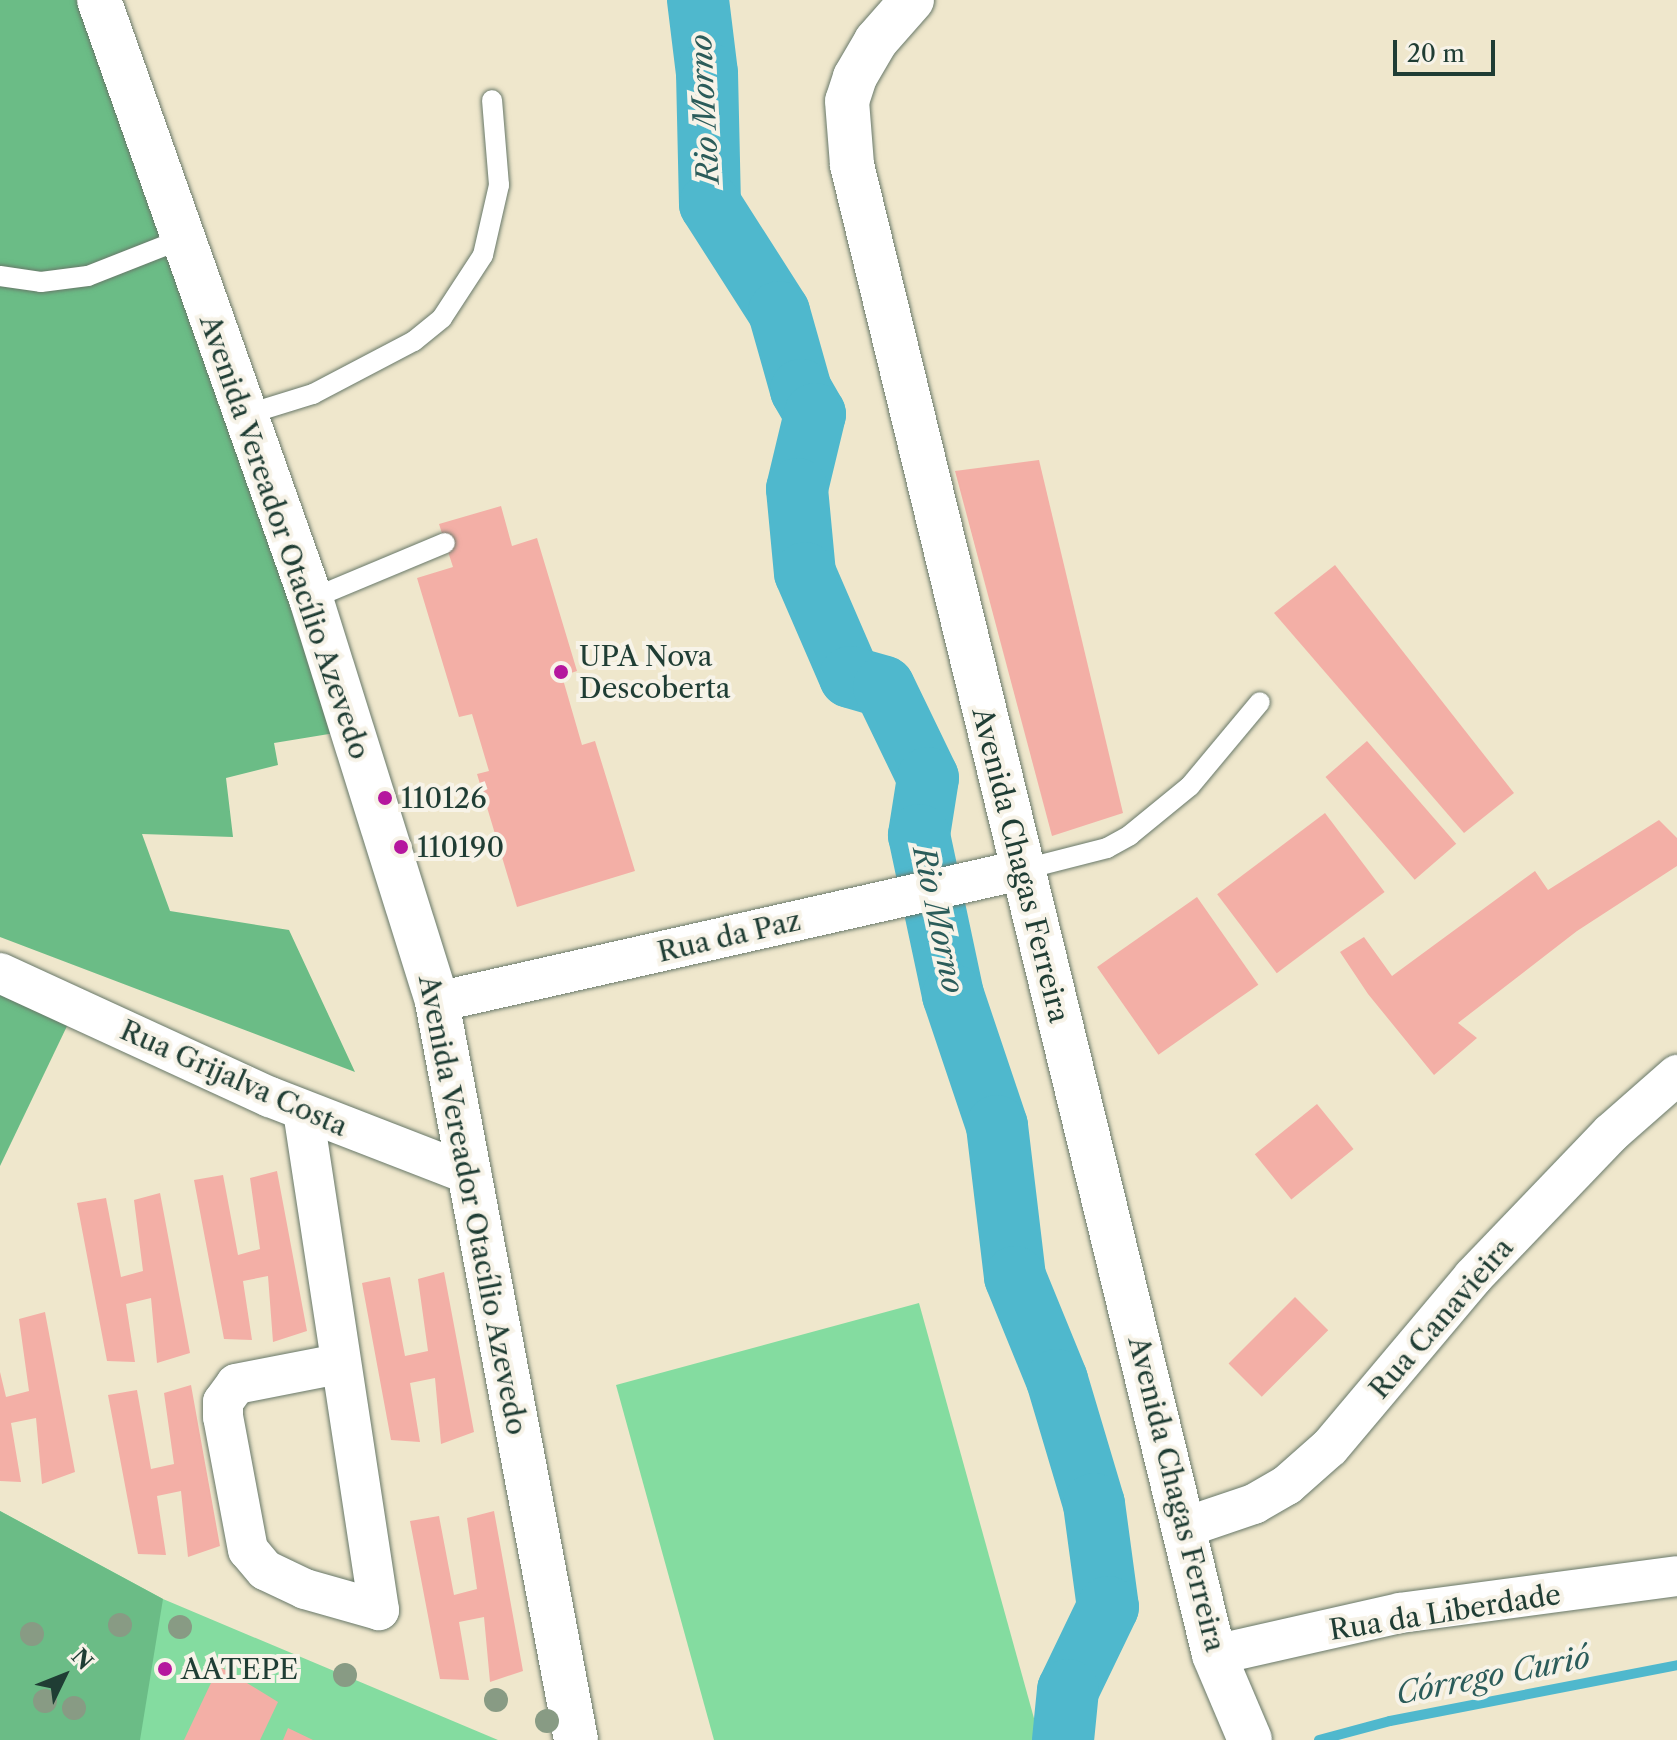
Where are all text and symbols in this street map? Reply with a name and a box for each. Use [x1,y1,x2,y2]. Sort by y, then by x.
scale bar [1397,24,1499,74]
water label: Rio Morno [683,34,727,184]
text: 20 m [1407,39,1465,68]
street label: Avenida Vereador Otacílio Azevedo [193,309,377,765]
place label: UPA Nova Descoberta [579,639,730,705]
marker: UPA Nova Descoberta [550,661,572,683]
street label: Avenida Chagas Ferreira [966,704,1076,1026]
place label: 110126 [401,781,487,815]
marker: 110126 [376,789,394,807]
place label: 110190 [417,830,504,864]
marker: 110190 [392,838,410,856]
water label: Rio Morno [905,843,971,997]
street label: Rua da Paz [654,903,804,969]
street label: Avenida Vereador Otacílio Azevedo [412,971,534,1439]
street label: Rua Grijalva Costa [115,1013,353,1143]
street label: Rua Canavieira [1362,1231,1520,1405]
street label: Avenida Chagas Ferreira [1122,1333,1232,1655]
street label: Rua da Liberdade [1326,1577,1564,1647]
north arrow [24,1636,104,1716]
water label: Córrego Curió [1393,1640,1593,1712]
text: N [66,1643,98,1675]
place label: AATEPE [181,1652,298,1686]
marker: AATEPE [156,1660,174,1678]

